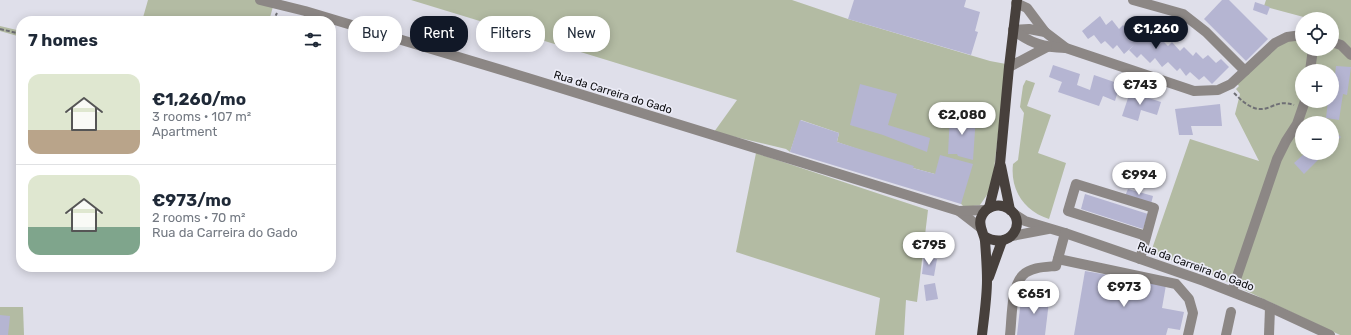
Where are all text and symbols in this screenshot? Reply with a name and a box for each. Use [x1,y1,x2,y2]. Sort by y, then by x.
map controls [1295,12,1339,160]
button: locate [1295,12,1339,56]
chip: Buy [348,16,402,52]
chip: Rent [410,16,468,52]
chip: Filters [476,16,545,52]
chip: New [553,16,610,52]
pin: €1,260 [1123,16,1189,50]
text: €1,260 [1133,21,1179,36]
icon: filters [302,29,324,51]
text: 7 homes [28,30,98,50]
button: + [1295,64,1339,108]
street label: Rua da Carreira do Gado [552,68,674,117]
pin: €743 [1116,72,1164,106]
text: €743 [1123,77,1157,92]
text: €1,260/mo [152,89,246,109]
icon: home [60,90,108,138]
pin: €2,080 [929,102,995,136]
text: €2,080 [938,107,986,122]
text: 3 rooms · 107 m² [152,109,251,124]
button: − [1295,116,1339,160]
text: Apartment [152,124,217,139]
pin: €994 [1115,162,1163,196]
text: €994 [1121,167,1157,182]
text: €973/mo [152,190,231,210]
icon: home [60,191,108,239]
text: 2 rooms · 70 m² [152,210,246,225]
text: Rua da Carreira do Gado [152,225,298,240]
pin: €795 [905,232,953,266]
text: €795 [912,237,946,252]
street label: Rua da Carreira do Gado [1136,239,1256,294]
pin: €973 [1100,274,1148,308]
text: €973 [1107,279,1141,294]
pin: €651 [1010,281,1058,315]
text: €651 [1017,286,1051,301]

